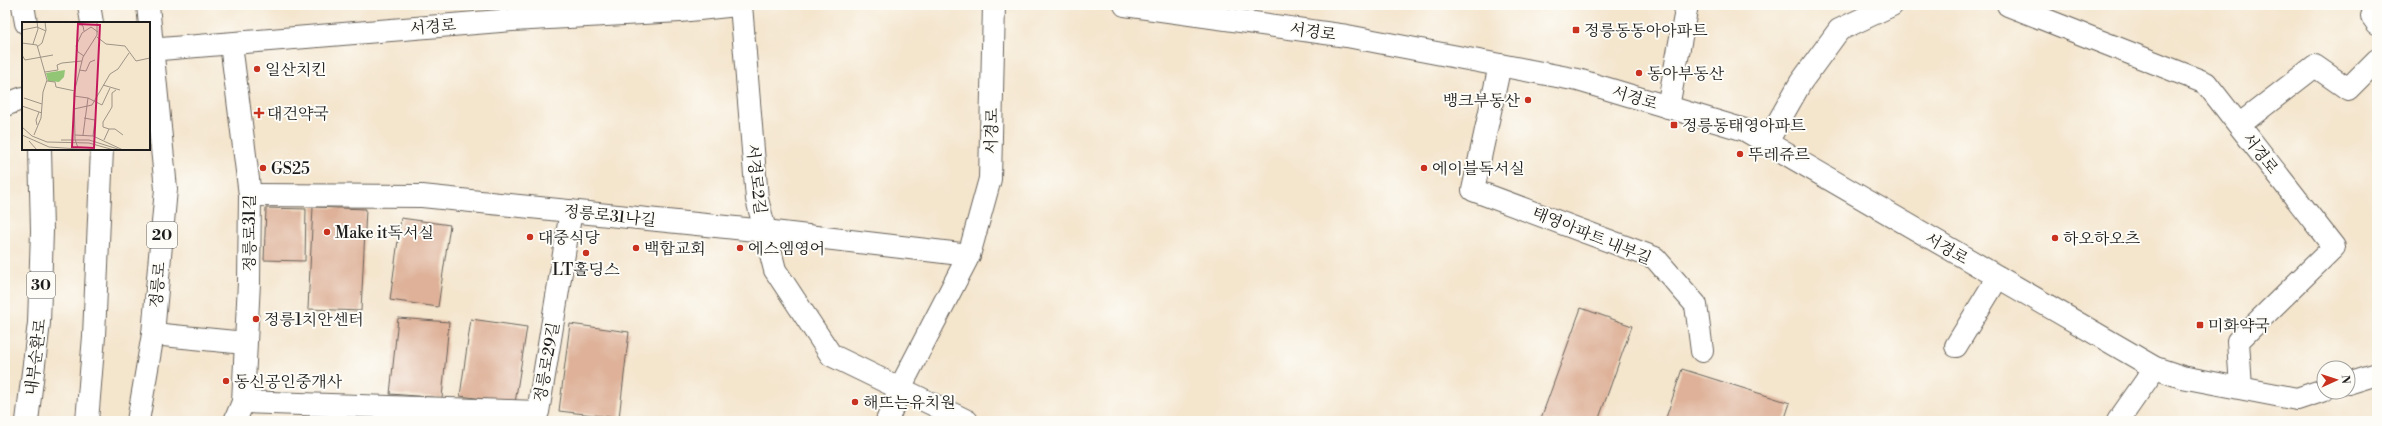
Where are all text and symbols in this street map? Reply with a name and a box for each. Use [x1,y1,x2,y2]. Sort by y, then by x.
street label: 서경로 [409,15,458,39]
street label: 서경로 [1289,19,1338,45]
place label: 정릉동동아아파트 [1584,21,1708,41]
inset map [22,22,150,150]
marker: 정릉동동아아파트 [1571,25,1581,35]
place label: 일산치킨 [265,60,327,80]
marker: 일산치킨 [252,64,262,74]
place label: 동아부동산 [1647,64,1725,84]
marker: 동아부동산 [1634,68,1644,78]
street label: 서경로 [1610,82,1660,114]
place label: 뱅크부동산 [1443,91,1521,111]
marker: 뱅크부동산 [1523,95,1533,105]
place label: 대건약국 [267,104,329,124]
street label: 서경로 [982,107,1002,154]
marker: 대건약국 [254,108,264,118]
place label: 정릉동태영아파트 [1682,116,1806,136]
marker: 정릉동태영아파트 [1669,120,1679,130]
street label: 서경로 [2238,129,2283,178]
street label: 서경로2길 [742,143,770,216]
place label: 뚜레쥬르 [1748,145,1810,165]
marker: 뚜레쥬르 [1735,149,1745,159]
place label: GS25 [271,159,310,179]
place label: 에이블독서실 [1432,159,1525,179]
marker: GS25 [258,163,268,173]
marker: 에이블독서실 [1419,163,1429,173]
street label: 정릉로31길 [240,194,260,272]
street label: 정릉로31나길 [563,201,657,231]
street label: 태영아파트 내부길 [1529,203,1654,269]
road number: 20 [147,222,177,248]
place label: Make it독서실 [335,223,434,243]
marker: Make it독서실 [322,227,332,237]
place label: 대중식당 [538,228,600,248]
street label: 서경로 [1921,229,1972,269]
place label: 하오하오츠 [2063,229,2141,249]
marker: 대중식당 [525,232,535,242]
marker: 하오하오츠 [2050,233,2060,243]
place label: 백합교회 [644,239,706,259]
place label: 에스엠영어 [748,239,825,259]
marker: 백합교회 [631,243,641,253]
marker: 에스엠영어 [735,243,745,253]
marker: LT홀딩스 [581,248,591,258]
place label: LT홀딩스 [552,260,620,280]
street label: 정릉로 [146,261,170,309]
road number: 30 [27,272,55,298]
place label: 정릉1치안센터 [264,310,364,330]
marker: 정릉1치안센터 [251,314,261,324]
place label: 미화약국 [2208,316,2270,336]
street label: 내부순환로 [21,317,51,397]
marker: 미화약국 [2195,320,2205,330]
street label: 정릉로29길 [530,321,564,404]
north arrow [2316,360,2356,400]
place label: 동신공인중개사 [234,372,343,392]
text: N [2338,375,2352,385]
marker: 동신공인중개사 [221,376,231,386]
place label: 해뜨는유치원 [863,393,956,413]
marker: 해뜨는유치원 [850,397,860,407]

